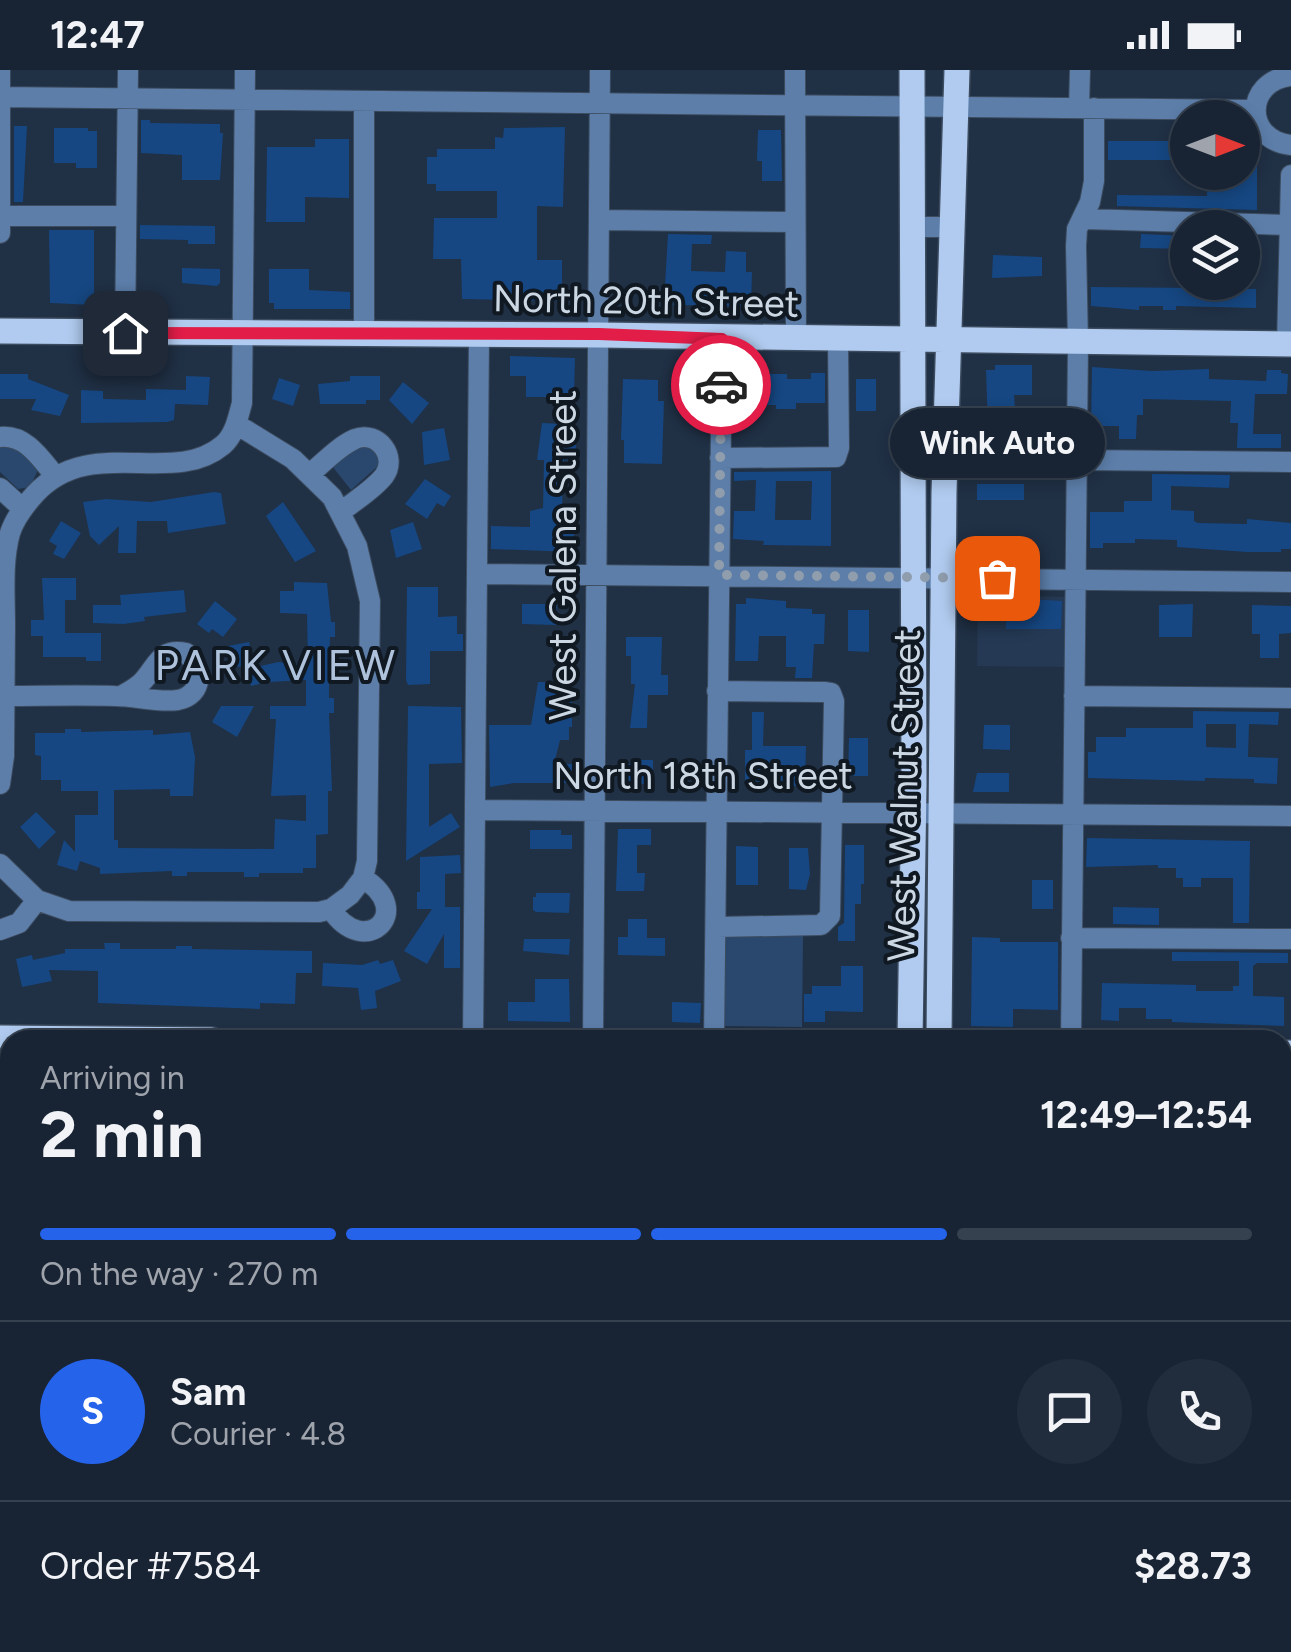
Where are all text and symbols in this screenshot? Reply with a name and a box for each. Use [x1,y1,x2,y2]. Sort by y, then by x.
text: 12:47 [50,12,145,58]
north arrow [1170,100,1260,190]
map controls [1170,100,1260,300]
button: layers [1170,210,1260,300]
street label: North 20th Street [493,275,799,327]
pin [83,291,168,376]
icon: home [98,306,153,361]
courier [671,335,771,435]
icon: car [694,358,749,413]
street label: West Galena Street [540,390,586,720]
callout: Wink Auto [890,408,1104,478]
text: Wink Auto [920,424,1075,462]
pin [955,536,1040,621]
icon: bag [970,551,1025,606]
street label: West Walnut Street [878,628,930,962]
district label: PARK VIEW [154,640,398,691]
street label: North 18th Street [553,753,853,799]
text: Arriving in [40,1059,185,1097]
text: 12:49–12:54 [1040,1092,1252,1138]
text: 2 min [40,1095,204,1173]
text: On the way · 270 m [40,1255,318,1293]
button: chat [1017,1359,1122,1464]
button: phone [1147,1359,1252,1464]
text: Sam [170,1369,246,1415]
text: S [81,1388,104,1434]
text: Courier · 4.8 [170,1415,346,1453]
text: Order #7584 [40,1543,261,1589]
text: $28.73 [1134,1543,1252,1589]

